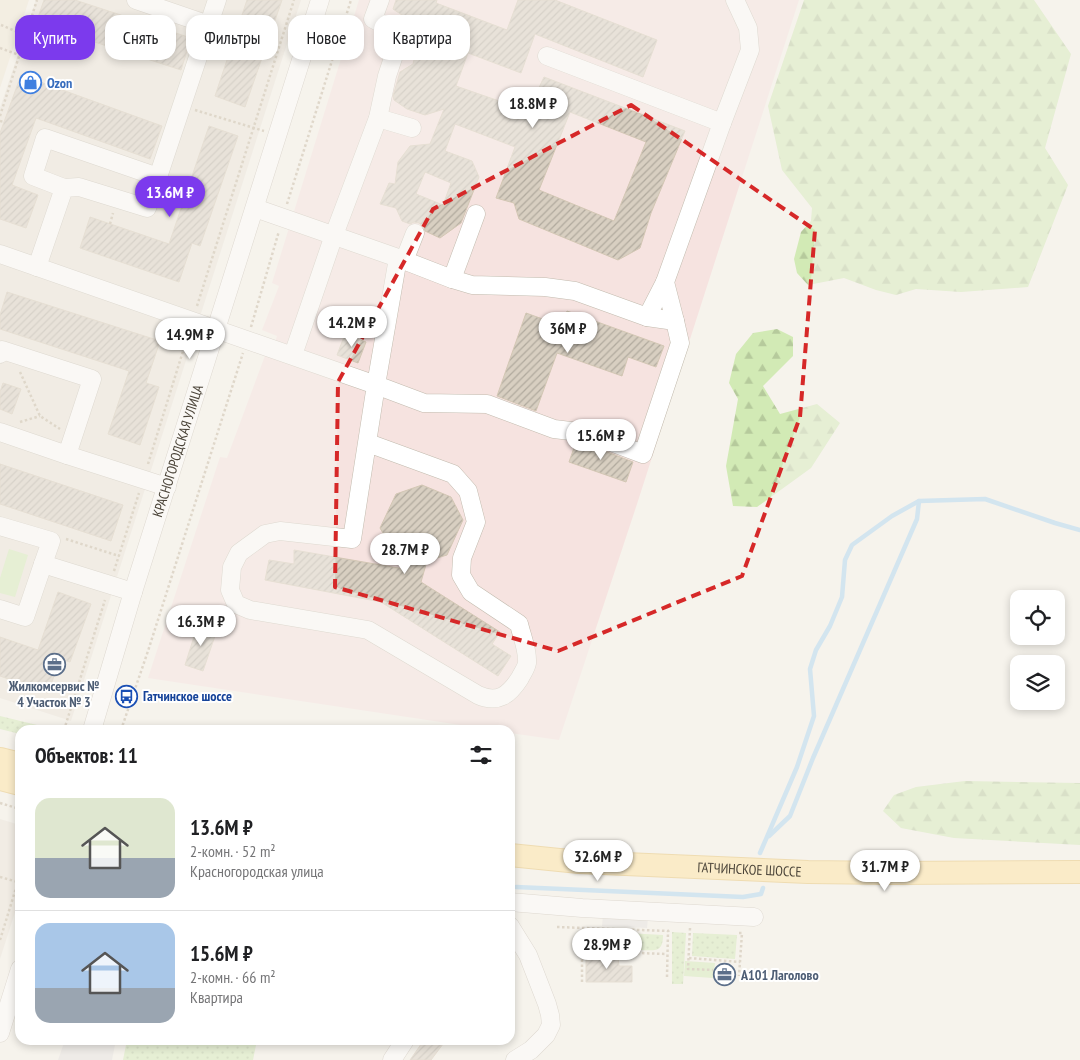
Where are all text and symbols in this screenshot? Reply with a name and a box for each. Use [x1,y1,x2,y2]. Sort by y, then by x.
chip: Купить [15,15,95,60]
chip: Снять [105,15,176,60]
chip: Фильтры [186,15,278,60]
chip: Новое [288,15,364,60]
chip: Квартира [374,15,470,60]
shop icon: Ozon [19,71,43,95]
place label: Ozon [47,74,72,92]
pin: 18.8M ₽ [487,86,579,129]
text: 18.8M ₽ [509,93,557,113]
pin: 13.6M ₽ [124,176,216,218]
text: 13.6M ₽ [146,182,194,202]
pin: 14.2M ₽ [306,306,398,348]
text: 14.2M ₽ [328,312,376,332]
pin: 36M ₽ [533,312,603,354]
pin: 14.9M ₽ [144,318,236,360]
text: 36M ₽ [550,318,586,338]
text: 14.9M ₽ [166,324,214,344]
street label: КРАСНОГОРОДСКАЯ УЛИЦА [148,382,207,519]
pin: 15.6M ₽ [555,418,647,461]
text: 15.6M ₽ [577,425,625,445]
pin: 28.7M ₽ [359,532,451,575]
text: 28.7M ₽ [381,539,429,559]
map controls [1010,590,1065,710]
button: locate [1010,590,1065,645]
pin: 16.3M ₽ [155,604,247,647]
text: 16.3M ₽ [177,611,225,631]
office icon: Жилкомсервис № 4 Участок № 3 [42,652,66,676]
button: layers [1010,655,1065,710]
place label: Жилкомсервис № 4 Участок № 3 [8,677,99,711]
bus stop icon: Гатчинское шоссе [115,684,139,708]
place label: Гатчинское шоссе [143,687,232,705]
icon: filters [467,741,495,769]
text: Объектов: 11 [35,742,138,769]
text: 13.6M ₽ [190,814,253,841]
icon: home [75,818,135,878]
pin: 32.6M ₽ [552,840,644,882]
text: 2-комн. · 52 m² [190,841,276,861]
text: 32.6M ₽ [574,846,622,866]
pin: 31.7M ₽ [839,850,931,892]
text: 31.7M ₽ [861,856,909,876]
street label: ГАТЧИНСКОЕ ШОССЕ [697,858,802,881]
text: Красногородская улица [190,861,324,881]
pin: 28.9M ₽ [561,928,653,970]
text: 28.9M ₽ [583,934,631,954]
text: 15.6M ₽ [190,940,253,967]
icon: home [75,943,135,1003]
office icon: А101 Лаголово [713,963,737,987]
place label: А101 Лаголово [740,966,819,984]
text: 2-комн. · 66 m² [190,967,276,987]
text: Квартира [190,987,243,1007]

